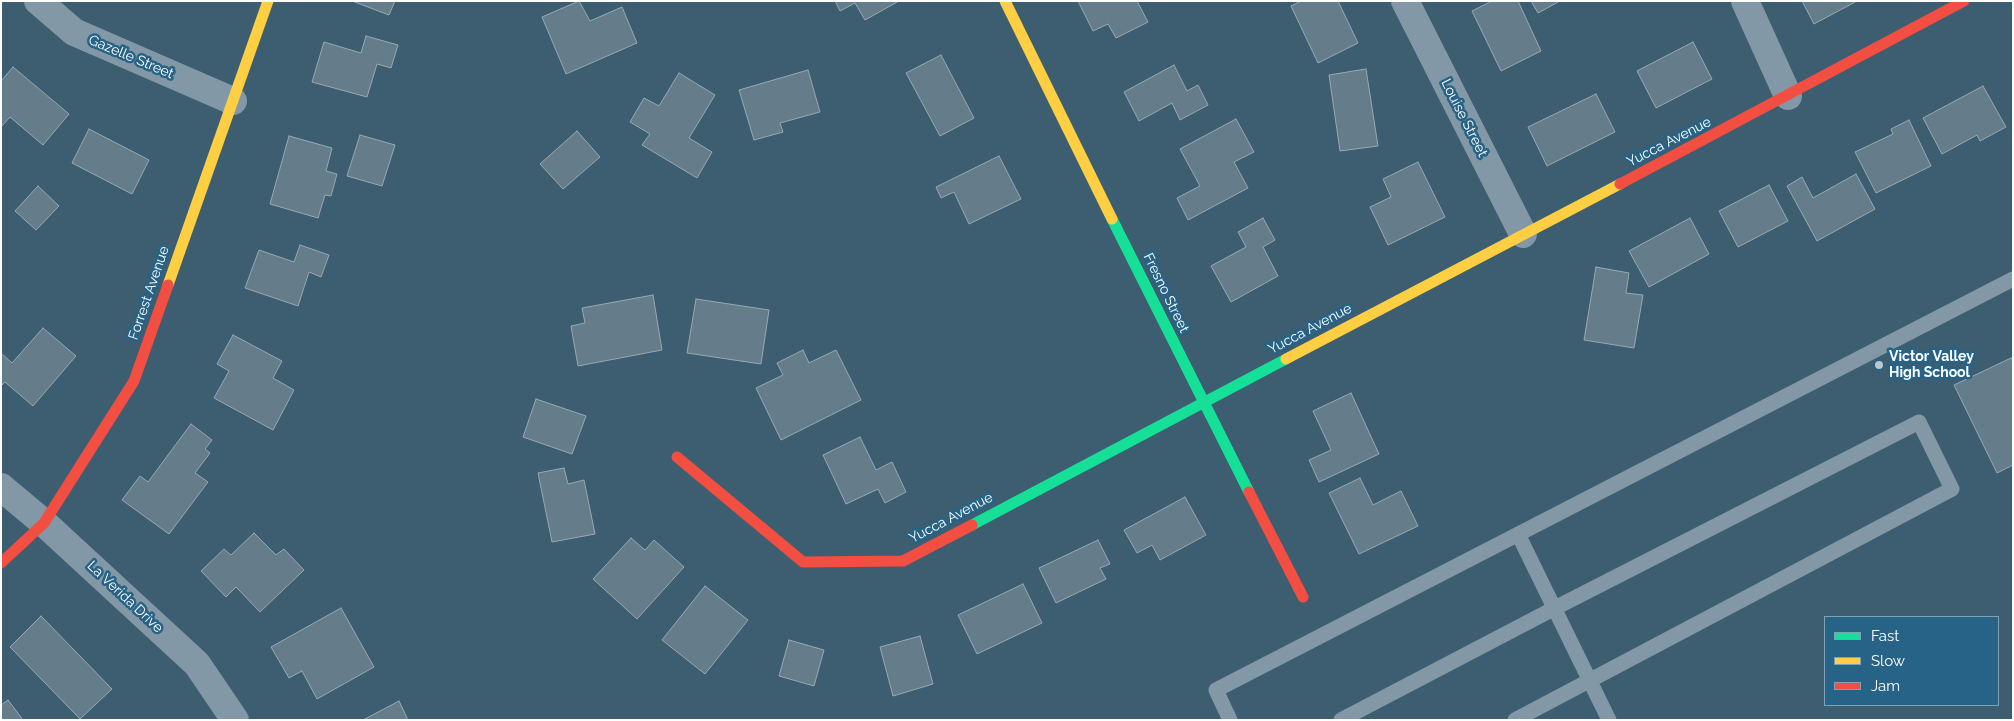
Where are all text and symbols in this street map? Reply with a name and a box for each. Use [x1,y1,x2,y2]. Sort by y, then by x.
street label: Gazelle Street [86,32,176,82]
street label: Louise Street [1437,76,1491,160]
street label: Yucca Avenue [1624,114,1714,170]
street label: Forrest Avenue [125,244,173,342]
street label: Fresno Street [1140,251,1192,335]
street label: Yucca Avenue [1265,300,1355,358]
place label: Victor Valley High School [1889,349,1974,382]
marker: Victor Valley High School [1873,359,1885,371]
street label: Yucca Avenue [906,489,996,547]
street label: La Verida Drive [84,558,166,636]
legend [1824,616,1999,706]
text: Fast [1871,627,1899,645]
text: Slow [1871,652,1905,670]
text: Jam [1871,677,1900,695]

